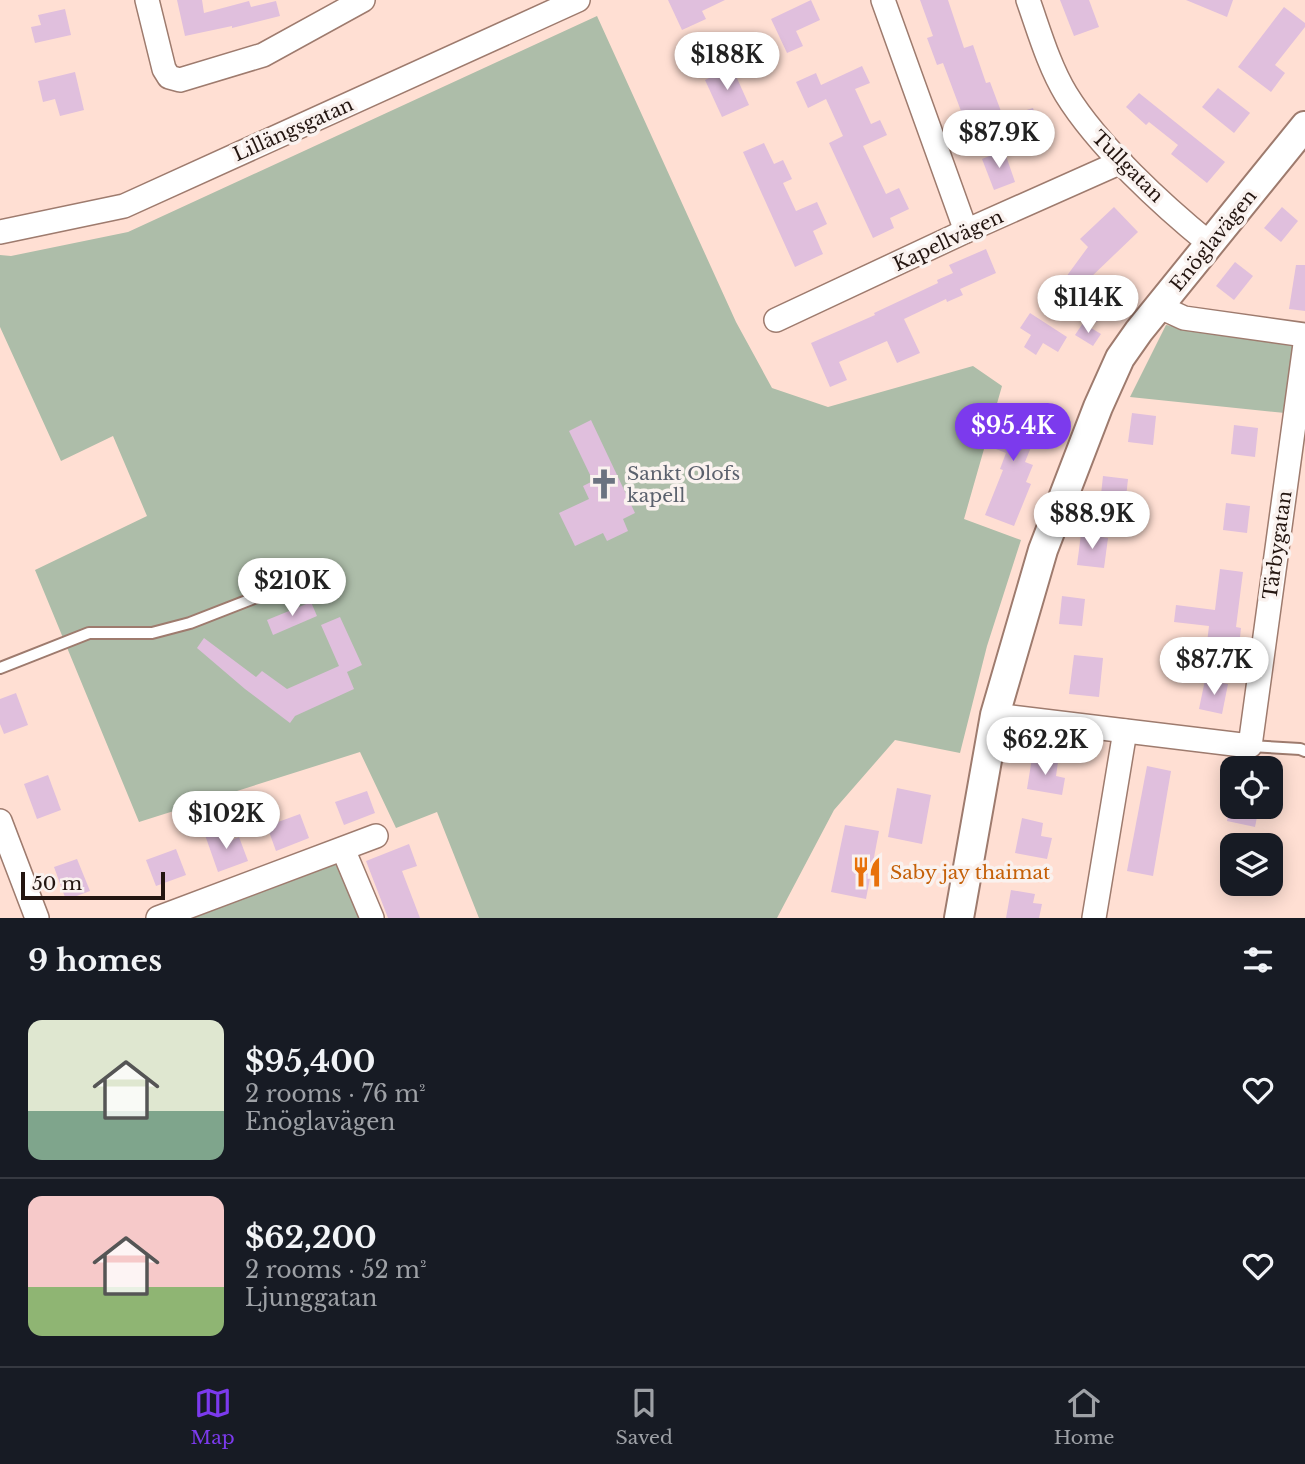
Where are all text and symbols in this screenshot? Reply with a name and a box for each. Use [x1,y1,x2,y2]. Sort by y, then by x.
pin: $188K [678,32,776,92]
text: $188K [691,41,763,69]
street label: Lillängsgatan [230,93,357,166]
pin: $87.9K [942,110,1056,170]
text: $87.9K [959,119,1039,147]
street label: Tullgatan [1087,126,1168,207]
street label: Enöglavägen [1165,185,1261,296]
street label: Kapellvägen [890,205,1007,276]
pin: $114K [1039,276,1137,335]
text: $114K [1053,284,1123,312]
pin: $95.4K [956,404,1070,463]
text: $95.4K [971,412,1055,440]
place label: Sankt Olofs kapell [627,462,740,507]
church icon: Sankt Olofs kapell [587,467,621,501]
street label: Tärbygatan [1258,489,1297,601]
pin: $88.9K [1035,491,1149,551]
text: $88.9K [1050,500,1134,528]
pin: $210K [243,558,341,618]
text: $210K [254,567,330,595]
pin: $87.7K [1157,638,1271,697]
text: $87.7K [1176,646,1252,674]
pin: $62.2K [988,718,1102,777]
text: $62.2K [1002,726,1088,754]
map controls [1220,756,1283,896]
button: locate [1220,756,1283,819]
pin: $102K [177,792,275,851]
text: $102K [188,800,264,828]
button: layers [1220,833,1283,896]
restaurant icon: Saby jay thaimat [850,855,884,889]
place label: Saby jay thaimat [890,861,1051,884]
scale bar [21,869,164,901]
text: 50 m [32,872,82,895]
icon: filters [1239,941,1277,979]
text: 9 homes [28,942,162,979]
text: $95,400 [245,1043,375,1080]
icon: home [84,1048,168,1132]
icon: heart [1239,1071,1277,1109]
text: 2 rooms · 76 m² [245,1080,426,1108]
text: Enöglavägen [245,1108,395,1136]
text: $62,200 [245,1219,377,1256]
icon: home [84,1224,168,1308]
icon: heart [1239,1247,1277,1285]
text: 2 rooms · 52 m² [245,1256,427,1284]
text: Ljunggatan [245,1284,377,1312]
tab: Map [190,1384,235,1449]
tab: Saved [616,1384,673,1449]
tab: Home [1054,1384,1115,1449]

